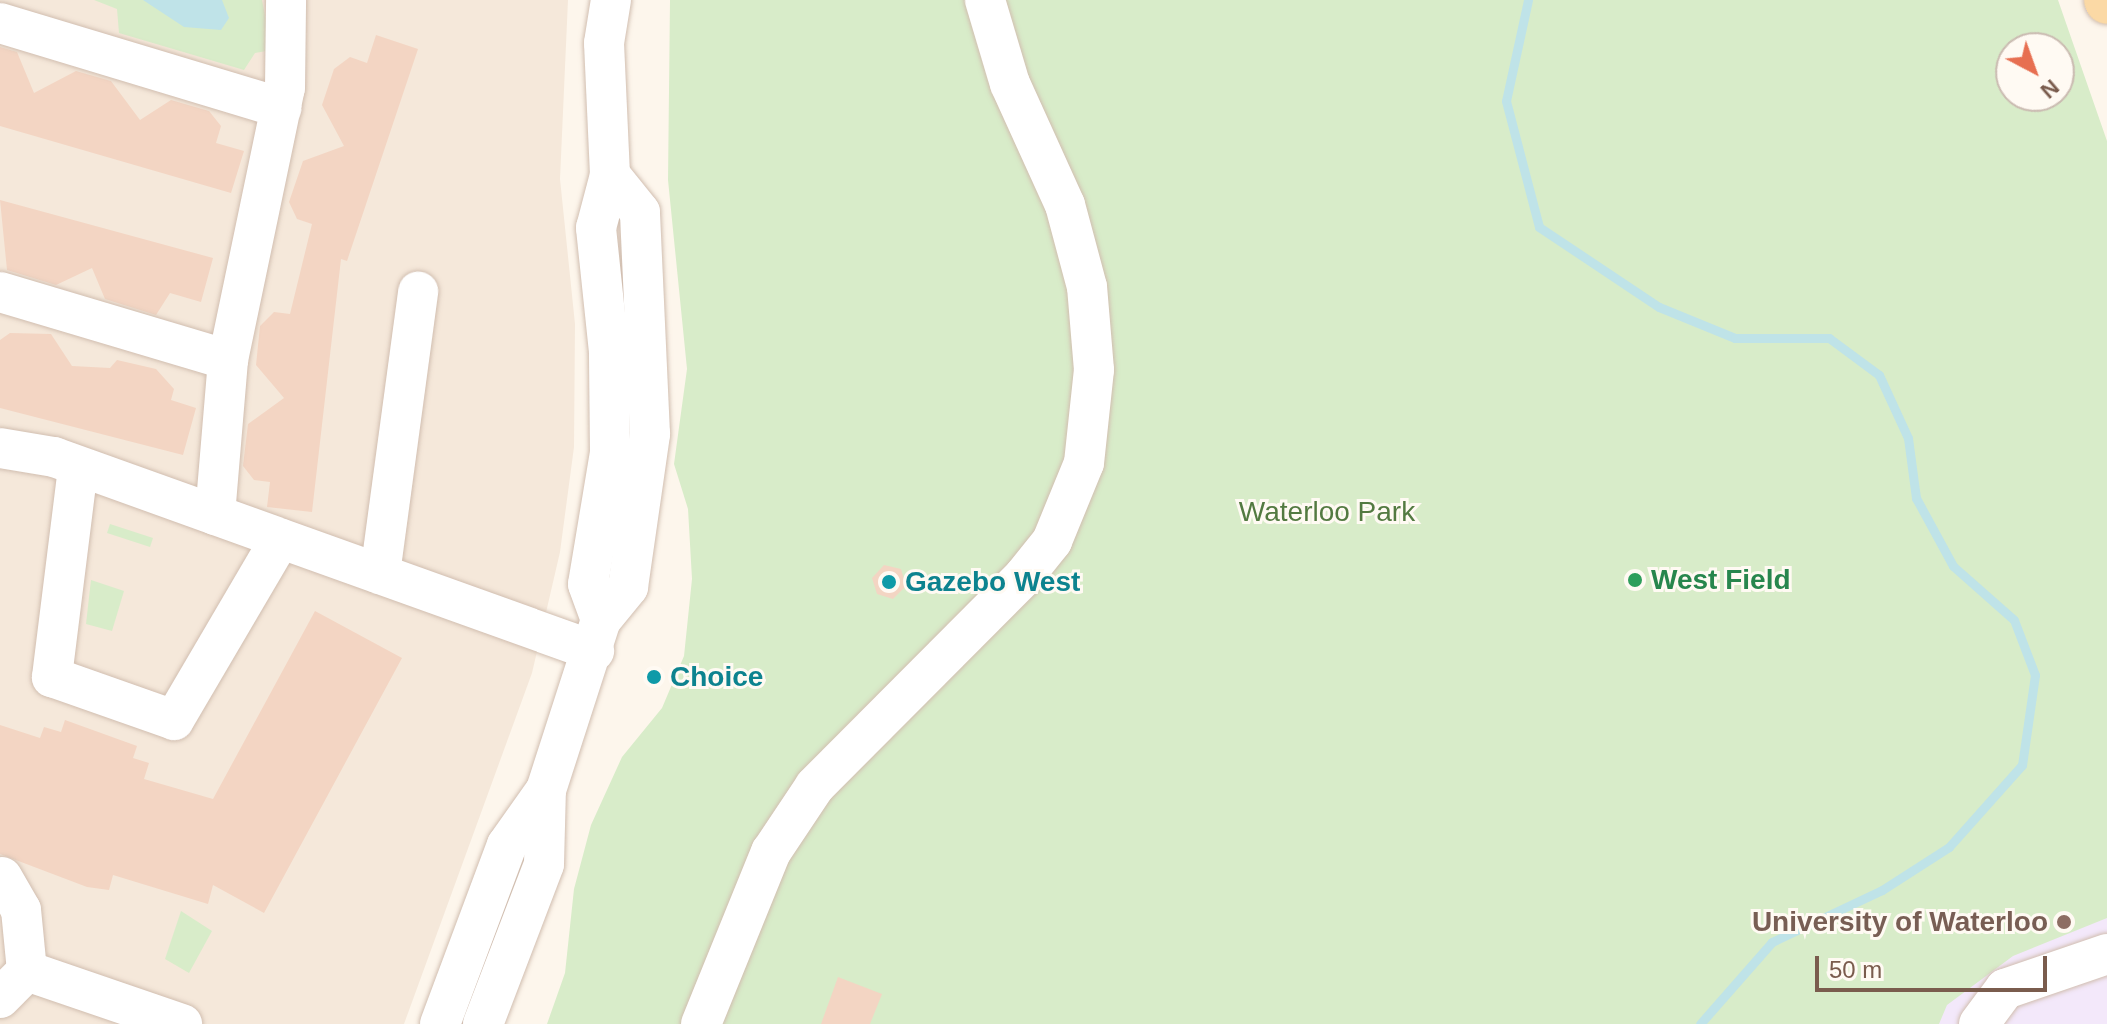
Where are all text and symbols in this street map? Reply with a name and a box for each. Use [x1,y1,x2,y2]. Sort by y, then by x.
north arrow [1995,32,2075,112]
text: N [2036,74,2064,104]
park label: Waterloo Park [1239,495,1415,529]
place label: West Field [1651,563,1791,597]
place label: Gazebo West [905,565,1080,599]
marker: West Field [1626,571,1644,589]
marker: Gazebo West [880,573,898,591]
place label: Choice [670,660,763,694]
marker: Choice [645,668,663,686]
place label: University of Waterloo [1752,905,2048,939]
marker: University of Waterloo [2055,913,2073,931]
scale bar [1819,940,2051,990]
text: 50 m [1829,956,1882,983]

